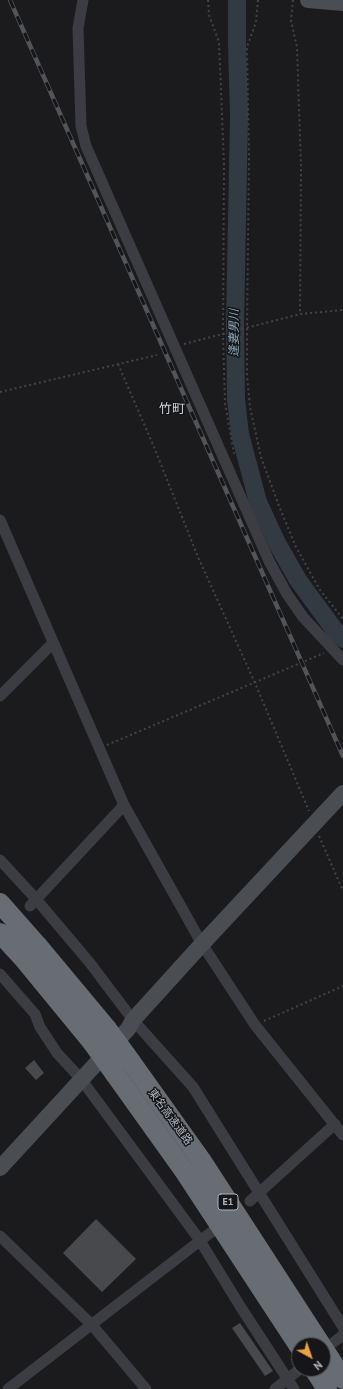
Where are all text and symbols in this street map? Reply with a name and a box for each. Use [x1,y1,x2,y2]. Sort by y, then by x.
water label: 逢妻男川 [228,309,242,357]
district label: 竹町 [159,401,185,417]
street label: 東名高速道路 [145,1086,195,1148]
road number: E1 [218,1194,238,1210]
north arrow [291,1337,331,1377]
text: N [311,1358,325,1373]

